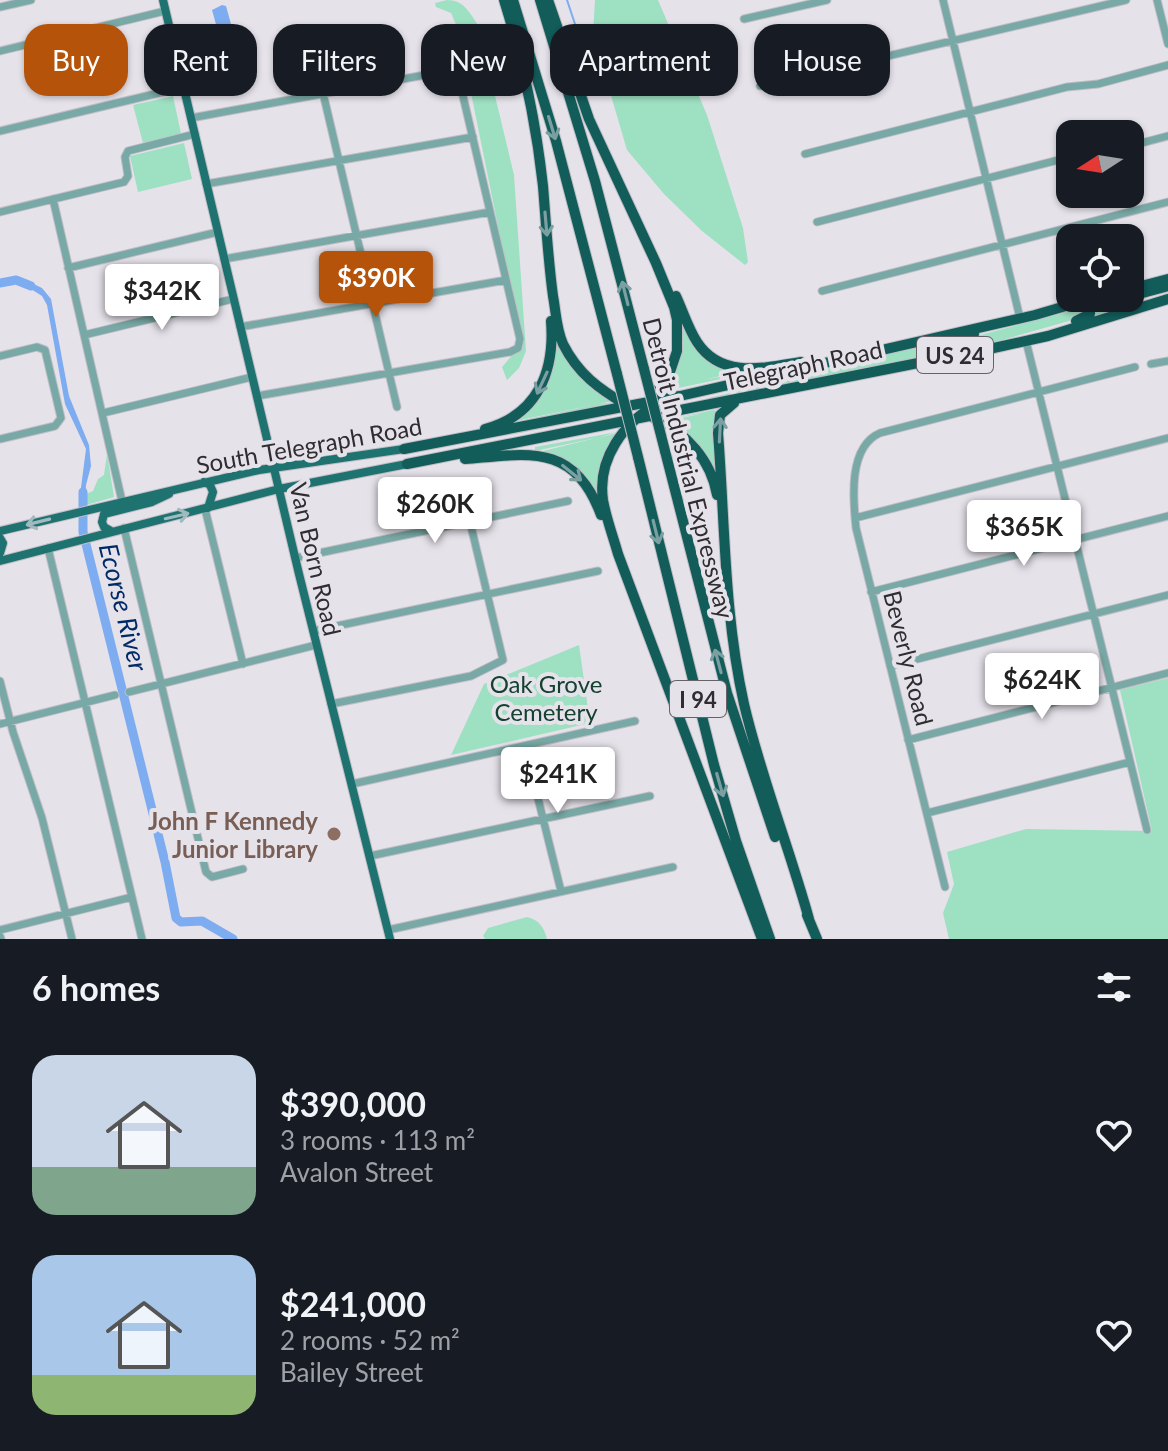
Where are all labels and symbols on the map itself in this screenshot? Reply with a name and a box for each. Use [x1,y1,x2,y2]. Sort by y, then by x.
one-way arrow [546,115,560,140]
north arrow [1056,120,1144,208]
one-way arrow [539,210,554,237]
pin: $390K [320,251,432,319]
pin: $342K [106,264,218,332]
one-way arrow [616,281,631,307]
street label: Detroit Industrial Expressway [638,314,741,622]
street label: Telegraph Road [721,334,885,396]
road number: US 24 [917,337,993,373]
one-way arrow [534,371,549,395]
street label: South Telegraph Road [194,411,424,479]
one-way arrow [712,417,727,444]
one-way arrow [561,464,582,481]
pin: $260K [379,477,491,545]
street label: Van Born Road [284,480,348,638]
pin: $365K [968,500,1080,568]
one-way arrow [164,508,189,523]
one-way arrow [26,515,51,530]
one-way arrow [650,519,665,545]
water label: Ecorse River [93,540,156,675]
street label: Beverly Road [878,588,940,728]
one-way arrow [709,649,724,675]
pin: $624K [986,653,1098,721]
park label: Oak Grove Cemetery [490,669,602,726]
road number: I 94 [670,681,726,717]
pin: $241K [502,747,614,815]
one-way arrow [713,771,728,797]
place label: John F Kennedy Junior Library [148,806,318,863]
marker: John F Kennedy Junior Library [325,825,343,843]

